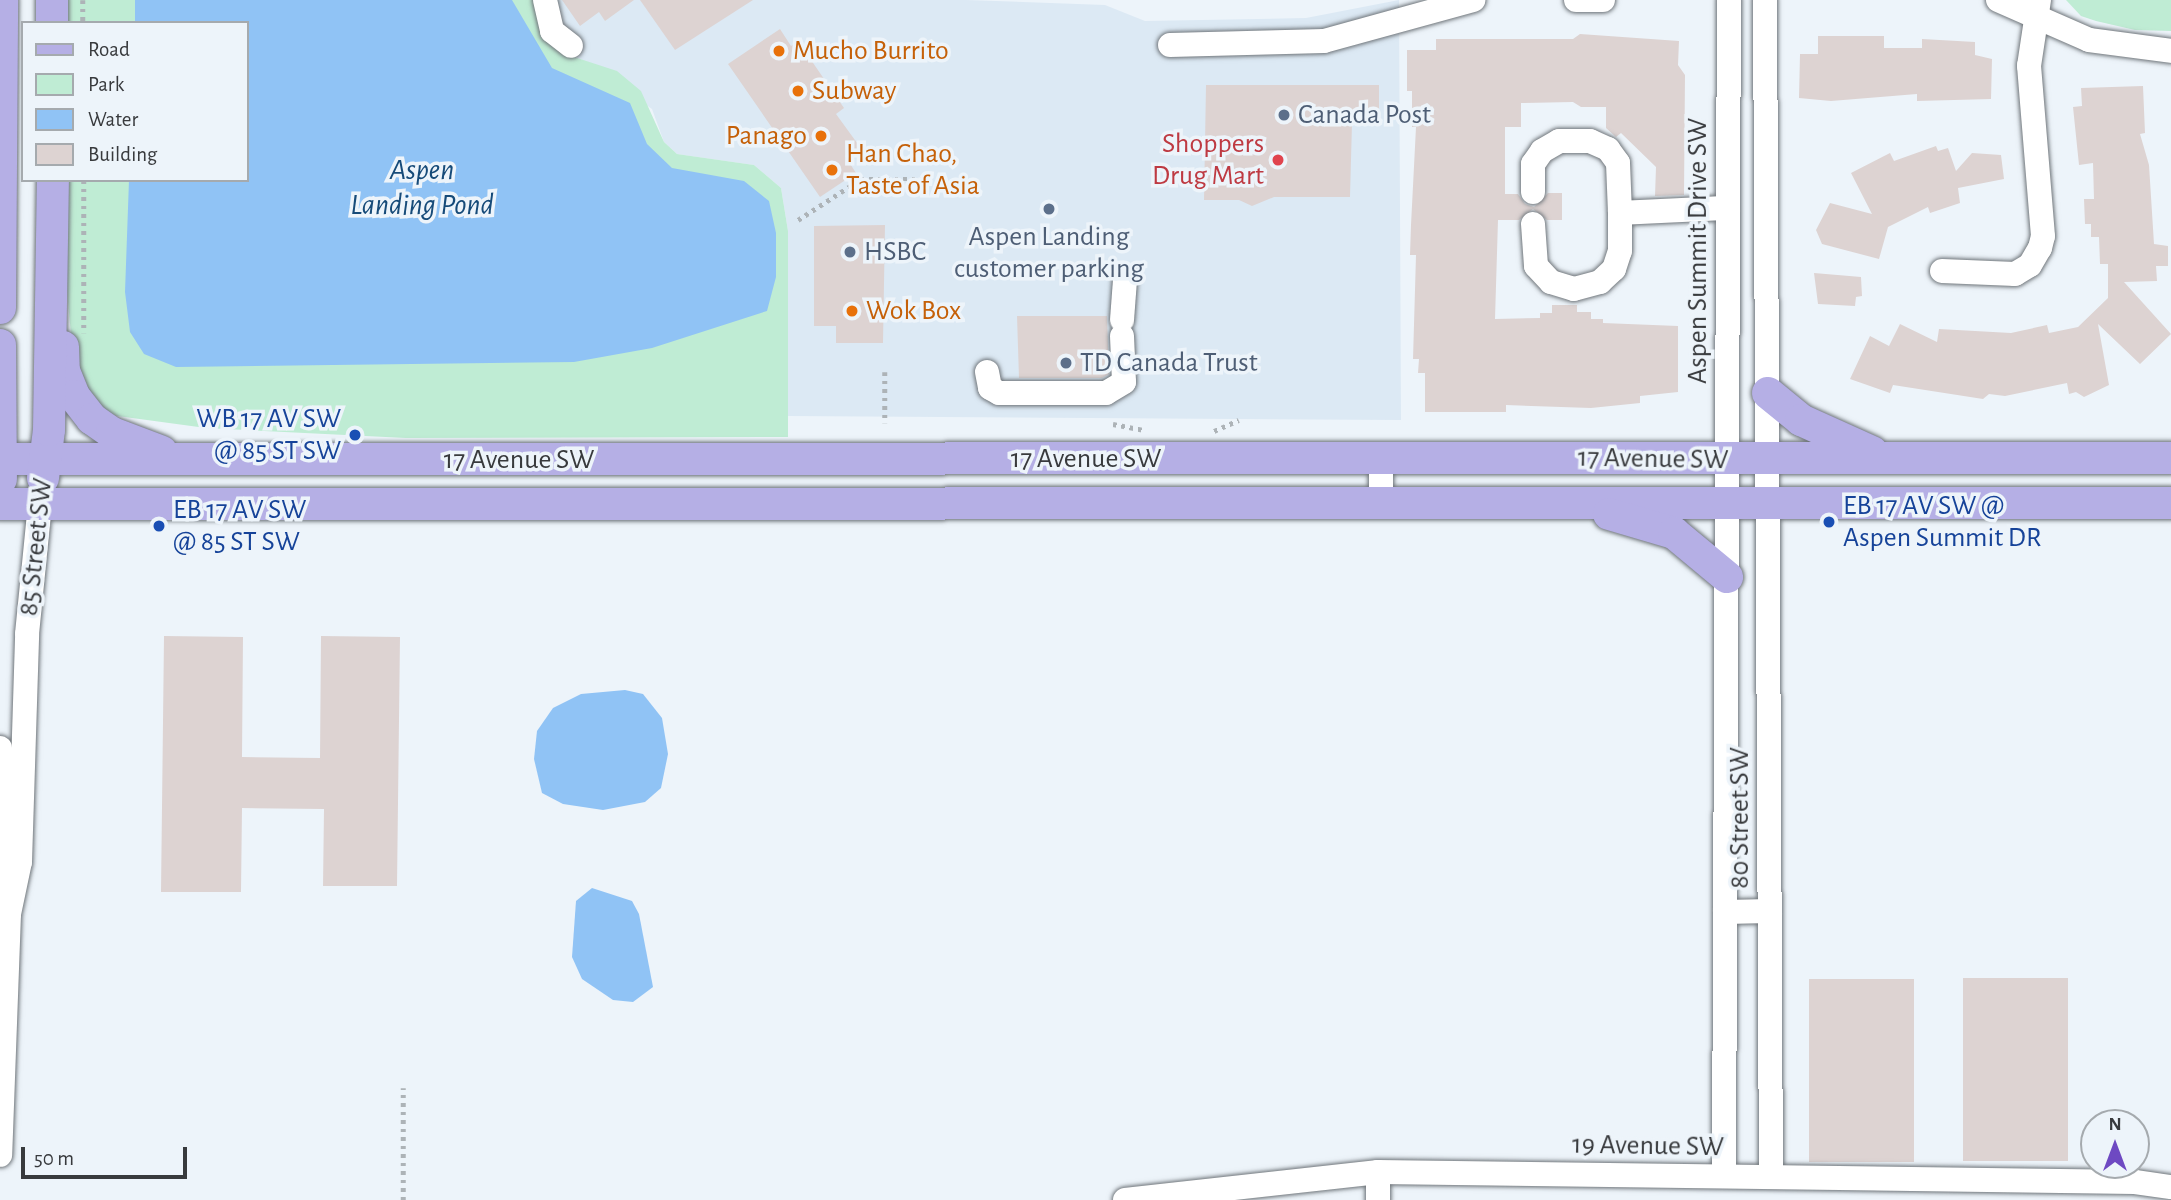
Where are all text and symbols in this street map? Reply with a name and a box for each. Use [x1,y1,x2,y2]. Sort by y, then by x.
legend [21,21,248,182]
place label: Mucho Burrito [793,34,949,68]
text: Road [88,39,130,60]
marker: Mucho Burrito [771,43,787,59]
text: Park [88,74,124,95]
place label: Subway [812,74,896,108]
marker: Subway [790,83,806,99]
place label: Canada Post [1298,98,1431,132]
marker: Canada Post [1276,107,1292,123]
text: Water [88,109,138,130]
street label: Aspen Summit Drive SW [1681,118,1715,384]
place label: Panago [726,119,807,153]
place label: Shoppers Drug Mart [1152,127,1264,193]
marker: Panago [813,128,829,144]
place label: Han Chao, Taste of Asia [846,137,980,203]
text: Building [88,144,157,165]
water label: Aspen Landing Pond [350,152,494,222]
marker: Shoppers Drug Mart [1270,152,1286,168]
marker: Han Chao, Taste of Asia [824,162,840,178]
marker: Aspen Landing customer parking [1041,201,1057,217]
place label: Aspen Landing customer parking [954,220,1144,286]
place label: HSBC [864,235,926,269]
marker: HSBC [842,244,858,260]
place label: Wok Box [866,294,961,328]
marker: Wok Box [844,303,860,319]
place label: TD Canada Trust [1080,346,1258,380]
marker: TD Canada Trust [1058,355,1074,371]
place label: WB 17 AV SW @ 85 ST SW [196,402,341,468]
marker: WB 17 AV SW @ 85 ST SW [347,427,363,443]
street label: 17 Avenue SW [1578,441,1728,477]
street label: 17 Avenue SW [1011,442,1161,476]
street label: 17 Avenue SW [444,443,594,477]
street label: 85 Street SW [12,476,60,618]
place label: EB 17 AV SW @ Aspen Summit DR [1843,489,2041,555]
place label: EB 17 AV SW @ 85 ST SW [173,493,306,559]
marker: EB 17 AV SW @ Aspen Summit DR [1821,514,1837,530]
marker: EB 17 AV SW @ 85 ST SW [151,518,167,534]
street label: 80 Street SW [1723,747,1757,889]
north arrow [2080,1109,2150,1179]
text: N [2108,1115,2122,1134]
street label: 19 Avenue SW [1572,1128,1724,1164]
scale bar [24,1134,191,1178]
text: 50 m [34,1148,74,1169]

